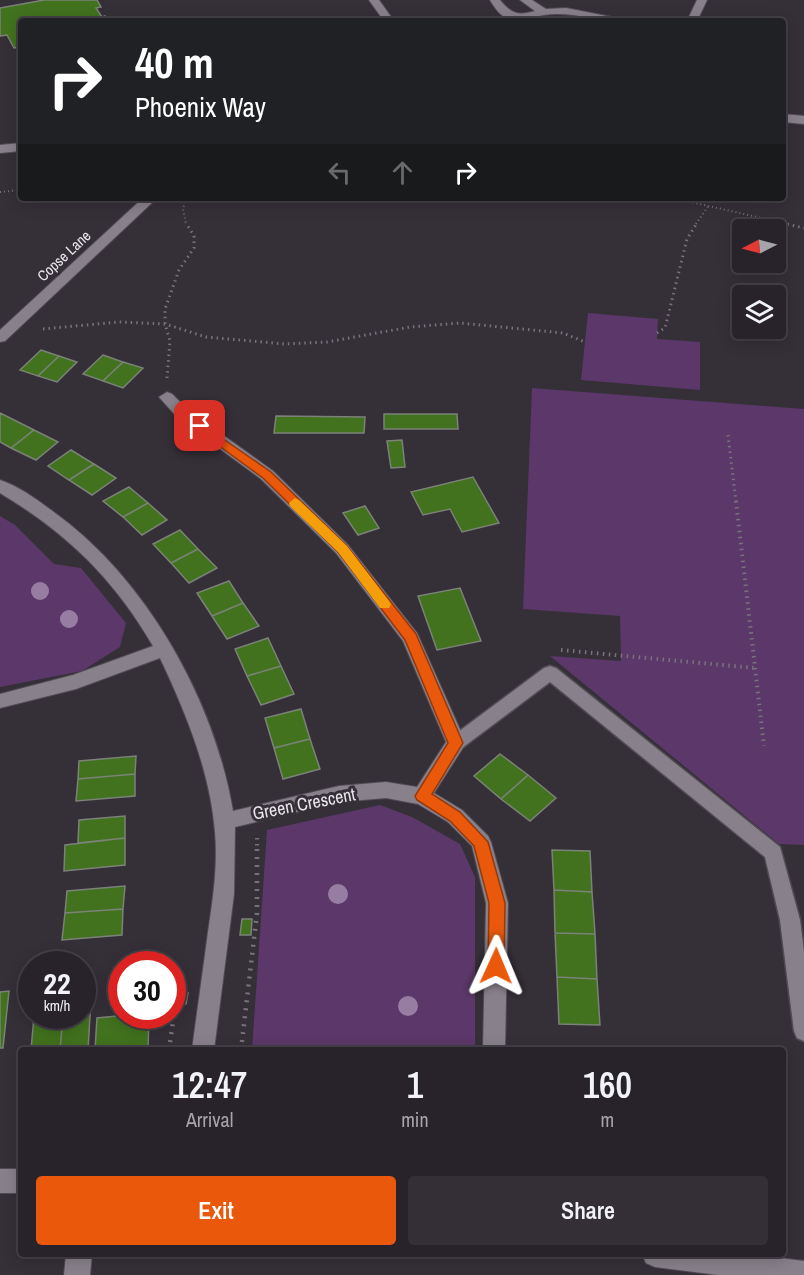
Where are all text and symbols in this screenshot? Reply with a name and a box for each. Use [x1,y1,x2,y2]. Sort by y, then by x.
text: 40 m [135,35,214,91]
icon: right [36,42,114,120]
text: Phoenix Way [135,89,266,125]
icon: left [323,156,356,189]
icon: ahead [386,156,419,189]
icon: right [449,156,482,189]
north arrow [732,219,786,273]
map controls [732,219,786,339]
street label: Copse Lane [32,225,95,286]
button: layers [732,285,786,339]
pin [174,400,225,451]
icon: arrive [183,409,216,442]
street label: Green Crescent [250,781,357,826]
position arrow [464,934,528,998]
speed limit sign: 30 [108,951,186,1029]
text: 22 [43,963,71,1003]
text: km/h [44,995,70,1016]
text: 12:47 [172,1061,247,1109]
text: 1 [407,1061,423,1109]
text: 160 [583,1061,632,1109]
text: Arrival [186,1106,233,1133]
text: min [401,1106,429,1133]
text: m [600,1106,614,1133]
button: Exit [36,1176,396,1245]
button: Share [408,1176,768,1245]

